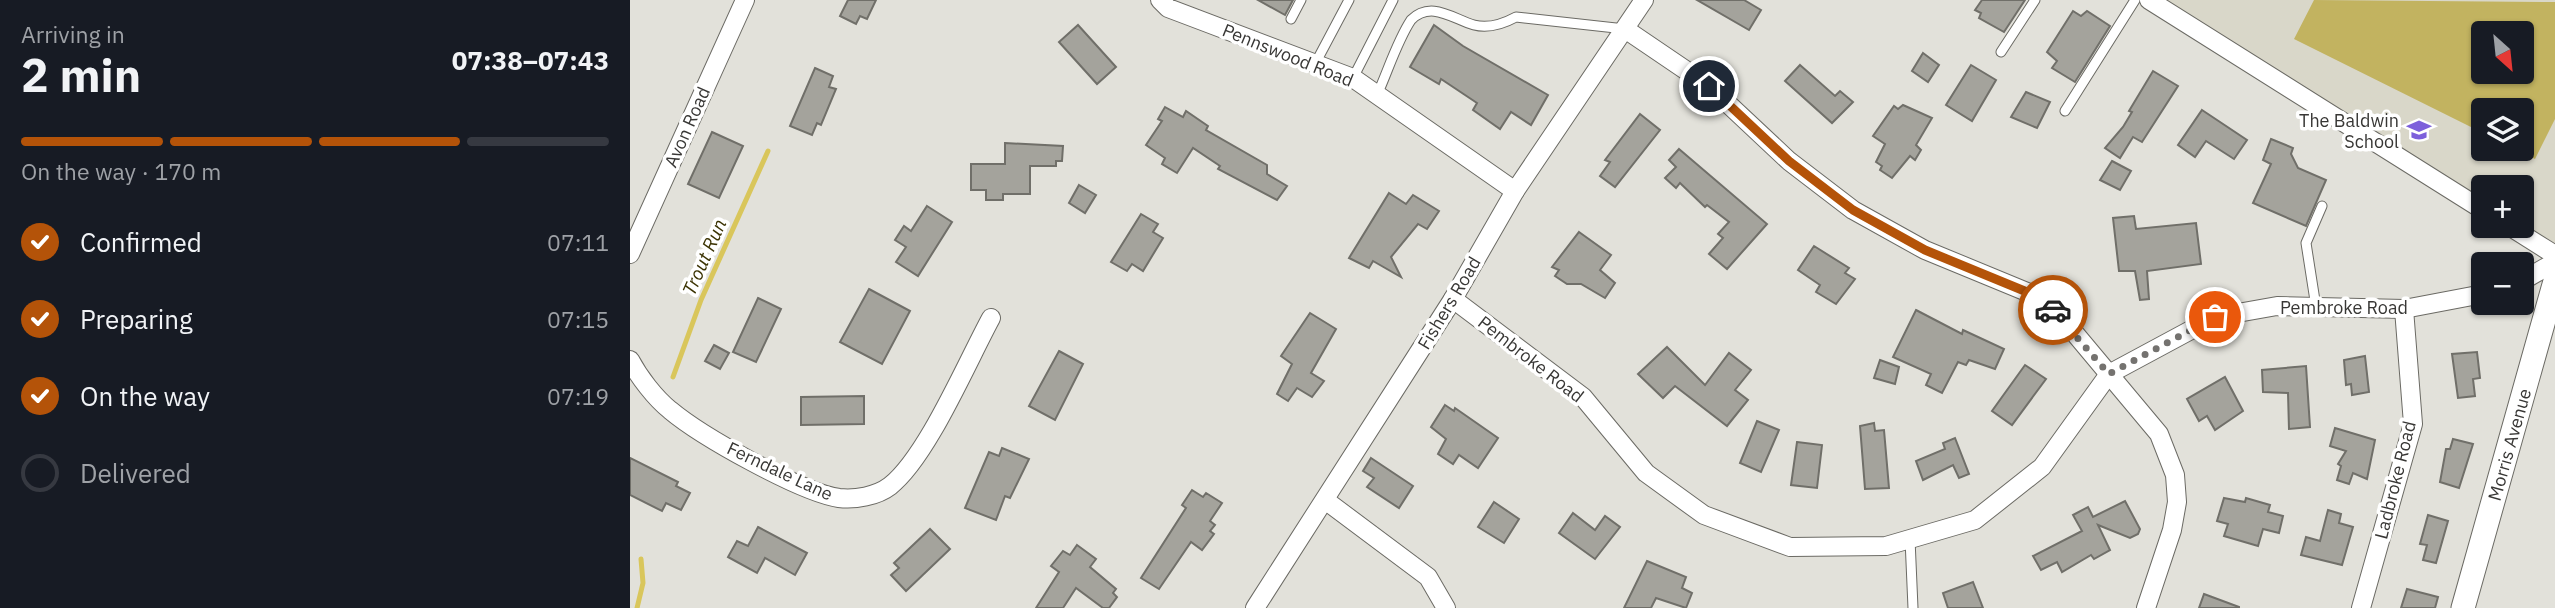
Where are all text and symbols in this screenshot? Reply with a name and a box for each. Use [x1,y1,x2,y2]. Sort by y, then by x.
street label: Pennswood Road [1219,18,1357,92]
text: Arriving in [21,19,125,49]
north arrow [2471,21,2534,84]
map controls [2471,21,2534,315]
text: 07:38–07:43 [452,43,609,77]
text: 2 min [21,45,141,105]
pin [1679,56,1739,116]
icon: home [1690,67,1728,105]
street label: Avon Road [659,83,715,171]
button: layers [2471,98,2534,161]
place label: The Baldwin School [2299,109,2399,153]
school or university icon: The Baldwin School [2405,116,2433,144]
text: On the way · 170 m [21,156,221,186]
button: + [2471,175,2534,238]
water label: Trout Run [677,215,731,299]
icon: check [21,223,59,261]
text: Confirmed [80,225,202,259]
text: 07:11 [547,227,609,257]
street label: Fishers Road [1412,252,1486,354]
button: − [2471,252,2534,315]
courier [2018,275,2088,345]
pin [2185,287,2245,347]
icon: car [2034,291,2072,329]
street label: Pembroke Road [2280,296,2408,319]
icon: bag [2196,298,2234,336]
icon: check [21,300,59,338]
text: Preparing [80,302,193,336]
text: 07:15 [547,304,609,334]
street label: Pembroke Road [1474,311,1588,407]
icon: check [21,377,59,415]
text: On the way [80,379,210,413]
text: 07:19 [547,381,609,411]
street label: Morris Avenue [2482,385,2536,503]
street label: Ladbroke Road [2369,419,2421,541]
street label: Ferndale Lane [723,436,837,506]
text: Delivered [80,456,191,490]

